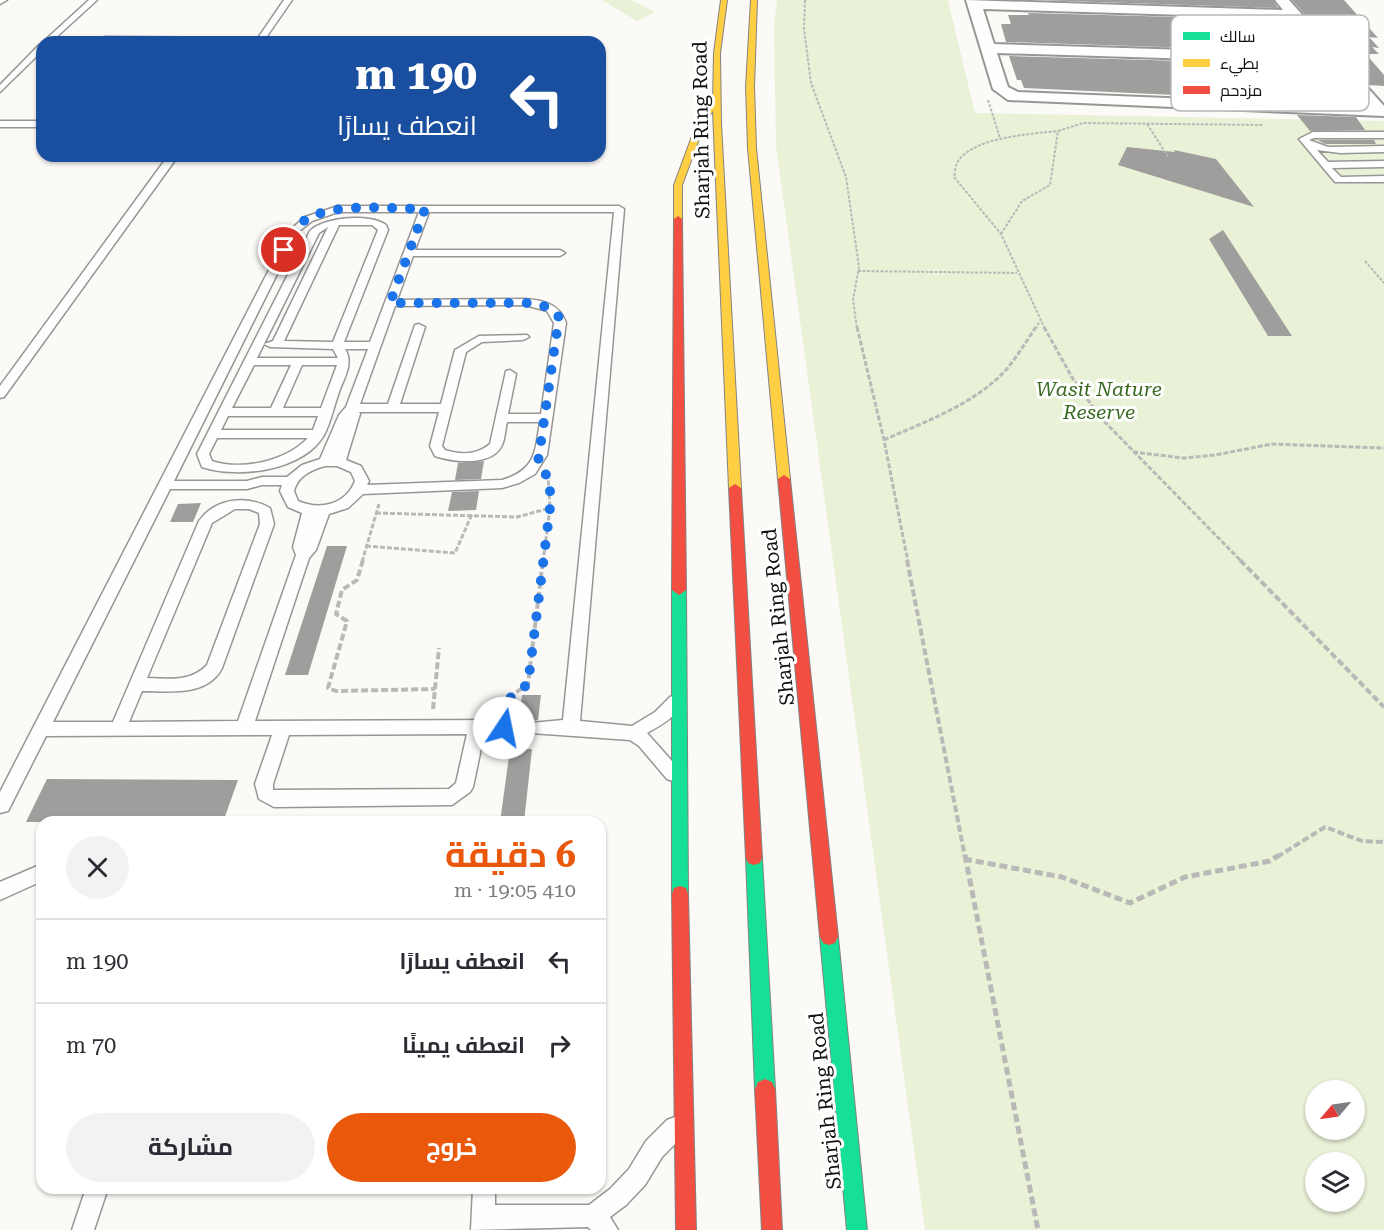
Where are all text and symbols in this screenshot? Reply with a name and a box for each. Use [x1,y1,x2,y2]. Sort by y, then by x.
legend [1171,15,1369,111]
text: سالك [1220,27,1255,46]
street label: Sharjah Ring Road [687,41,715,219]
text: 190 m [355,50,477,99]
text: بطيء [1220,54,1259,77]
icon: left [498,60,576,138]
text: مزدحم [1220,81,1262,102]
text: انعطف يسارًا [337,110,477,142]
pin [258,224,309,275]
icon: arrive [267,233,300,266]
park label: Wasit Nature Reserve [1036,377,1162,424]
street label: Sharjah Ring Road [757,527,799,707]
position arrow [472,696,536,760]
text: 6 دقيقة [445,834,576,876]
button: close [66,836,129,899]
text: 410 m · 19:05 [454,878,576,902]
icon: left [543,945,576,978]
text: 190 m [66,949,129,974]
text: انعطف يسارًا [399,949,525,974]
street label: Sharjah Ring Road [804,1011,846,1191]
icon: right [543,1029,576,1062]
text: 70 m [66,1033,116,1058]
text: انعطف يمينًا [402,1033,525,1058]
north arrow [1305,1080,1365,1140]
map controls [1305,1080,1365,1212]
button: مشاركة [66,1113,315,1182]
button: خروج [327,1113,576,1182]
button: layers [1305,1152,1365,1212]

